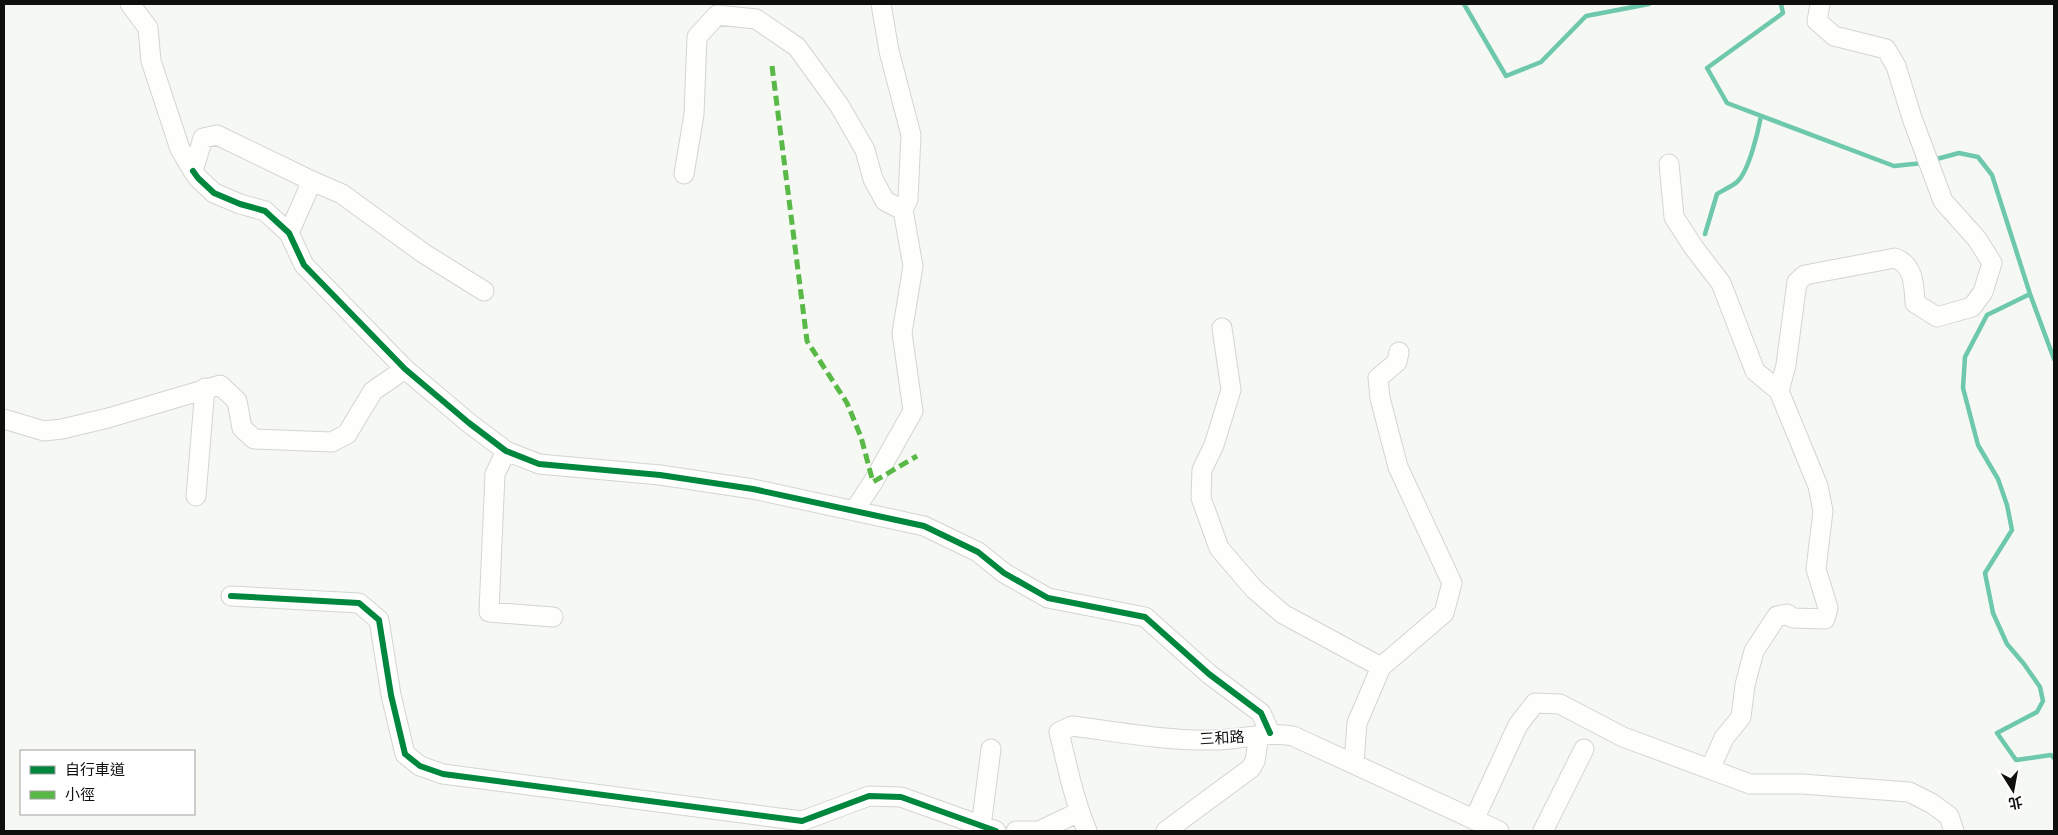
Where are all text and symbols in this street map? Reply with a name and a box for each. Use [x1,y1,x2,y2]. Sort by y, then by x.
street label: 三和路 [1199,726,1245,750]
legend [20,750,195,815]
text: 自行車道 [65,759,125,781]
north arrow [1988,765,2038,815]
text: 小徑 [65,784,95,806]
text: 北 [2007,792,2024,814]

